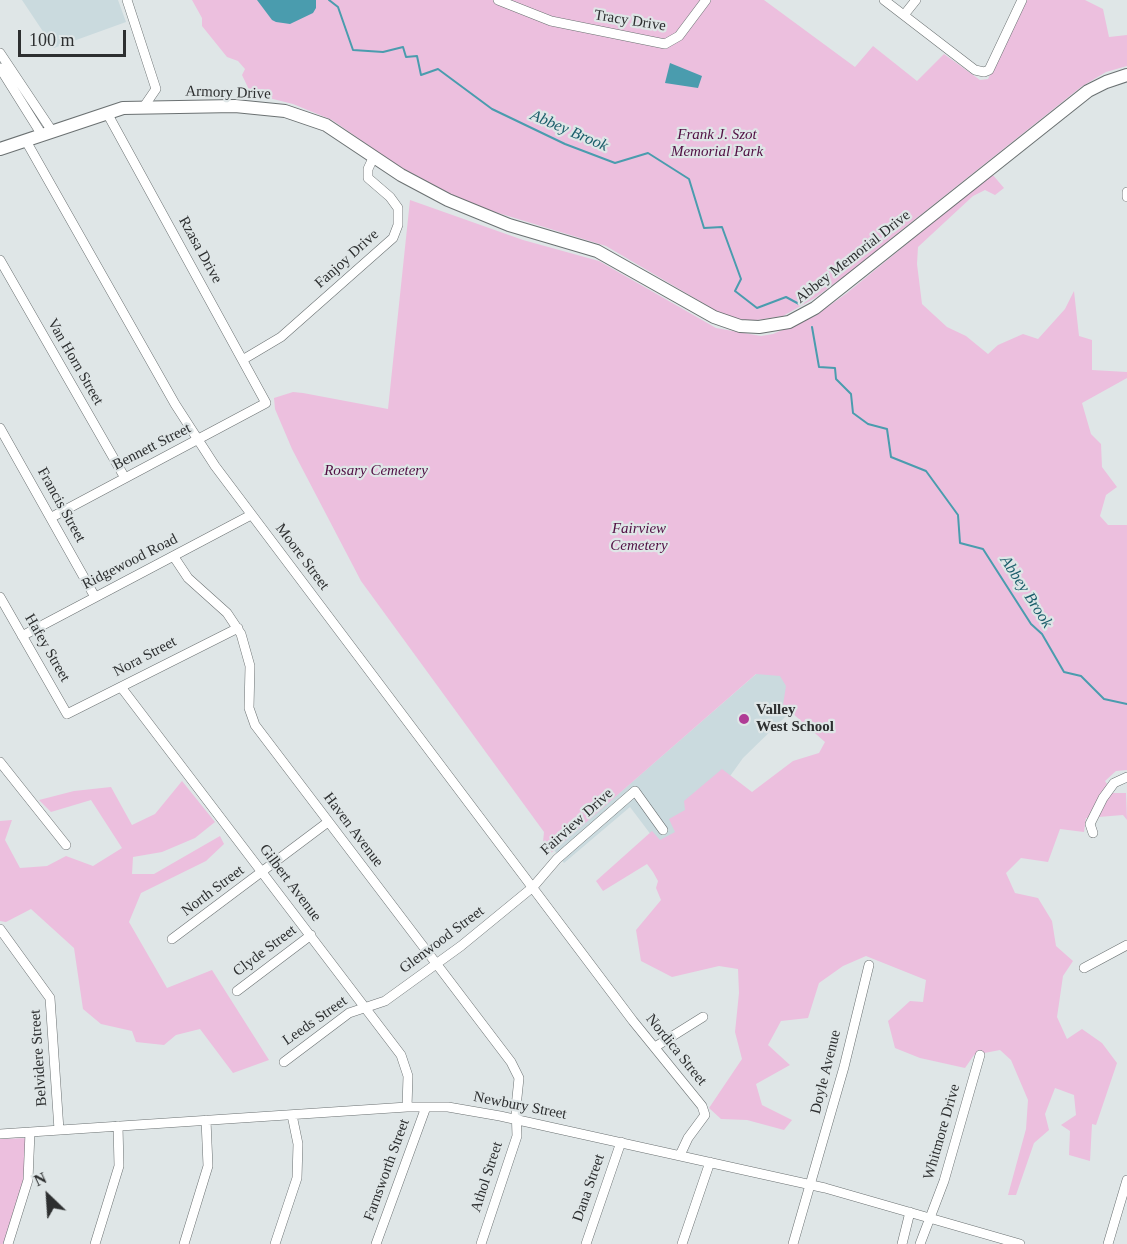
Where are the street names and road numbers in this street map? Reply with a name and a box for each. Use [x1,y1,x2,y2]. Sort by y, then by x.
street label: Tracy Drive [593,6,667,36]
street label: Armory Drive [185,83,271,103]
street label: Abbey Memorial Drive [792,207,914,307]
street label: Rzasa Drive [174,213,226,287]
street label: Fanjoy Drive [311,226,383,292]
street label: Van Horn Street [43,316,107,408]
street label: Bennett Street [110,420,194,474]
street label: Francis Street [33,464,89,546]
street label: Moore Street [271,520,333,594]
street label: Ridgewood Road [79,530,181,594]
street label: Hafey Street [20,611,74,685]
street label: Nora Street [110,633,180,681]
street label: Fairview Drive [537,785,617,859]
street label: Haven Avenue [319,789,387,871]
street label: Gilbert Avenue [255,841,325,925]
street label: North Street [178,862,248,920]
street label: Glenwood Street [396,902,488,978]
street label: Clyde Street [230,921,300,981]
street label: Leeds Street [279,992,351,1050]
street label: Belvidere Street [27,1009,51,1107]
street label: Nordica Street [642,1011,710,1089]
street label: Doyle Avenue [807,1028,845,1116]
street label: Whitmore Drive [920,1082,964,1182]
street label: Newbury Street [472,1088,568,1124]
street label: Farnsworth Street [360,1117,414,1223]
street label: Athol Street [467,1140,507,1214]
street label: Dana Street [569,1152,609,1224]

